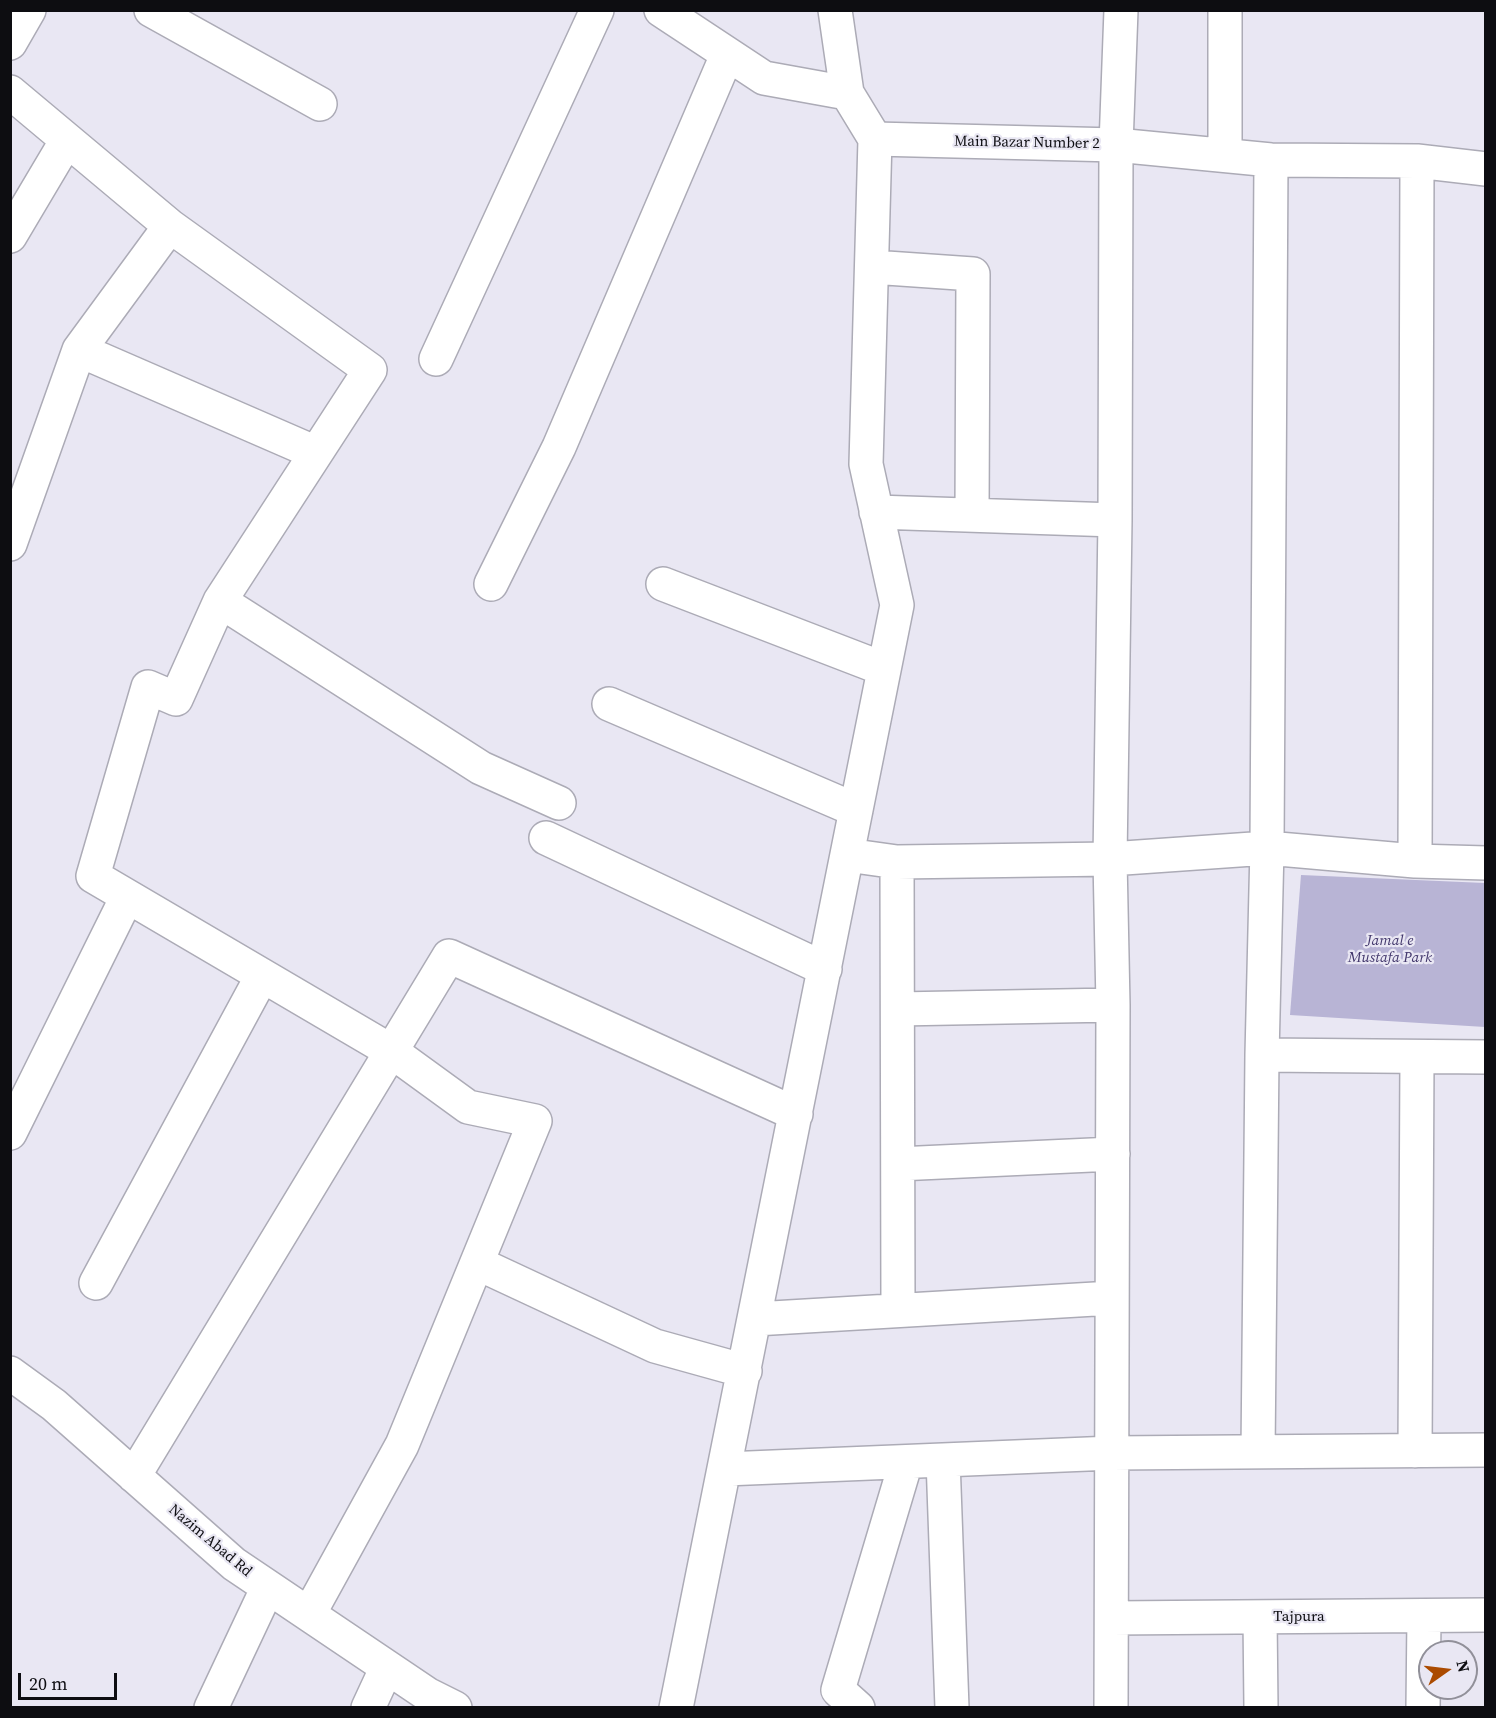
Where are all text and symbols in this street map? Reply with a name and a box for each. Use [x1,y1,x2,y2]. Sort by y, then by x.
street label: Main Bazar Number 2 [954,133,1100,153]
park label: Jamal e Mustafa Park [1348,932,1432,967]
street label: Nazim Abad Rd [165,1501,255,1581]
street label: Tajpura [1273,1608,1325,1626]
north arrow [1418,1640,1478,1700]
text: N [1451,1658,1476,1674]
scale bar [21,1661,120,1699]
text: 20 m [29,1671,67,1696]

